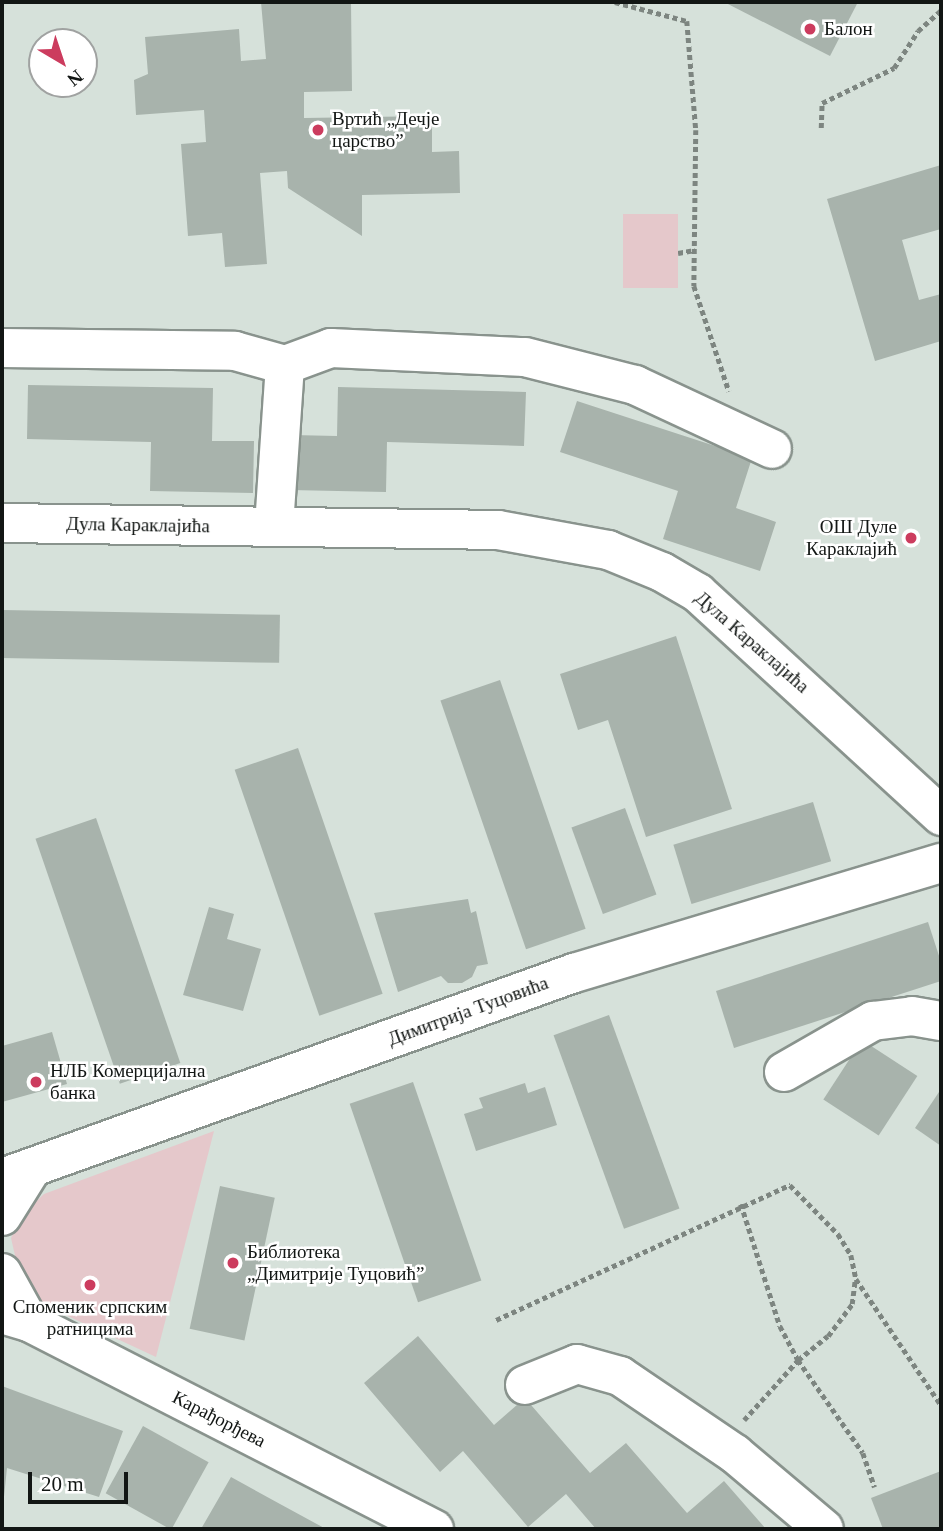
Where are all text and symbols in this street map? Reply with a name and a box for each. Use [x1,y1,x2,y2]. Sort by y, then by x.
place label: Балон [824,18,873,40]
marker: Балон [802,21,818,37]
north arrow [28,28,98,98]
text: N [63,66,87,91]
place label: Вртић „Дечје царство” [332,108,439,152]
marker: Вртић „Дечје царство” [310,122,326,138]
street label: Дула Караклајића [66,512,210,538]
place label: ОШ Дуле Караклајић [806,516,897,560]
marker: ОШ Дуле Караклајић [903,530,919,546]
street label: Дула Караклајића [690,586,814,698]
street label: Димитрија Туцовића [385,971,551,1051]
place label: НЛБ Комерцијална банка [50,1060,205,1104]
marker: НЛБ Комерцијална банка [28,1074,44,1090]
place label: Библиотека „Димитрије Туцовић” [247,1241,424,1285]
marker: Библиотека „Димитрије Туцовић” [225,1255,241,1271]
marker: Споменик српским ратницима [82,1277,98,1293]
place label: Споменик српским ратницима [13,1296,167,1340]
street label: Карађорђева [169,1386,269,1452]
scale bar [32,1458,131,1502]
text: 20 m [41,1472,84,1496]

